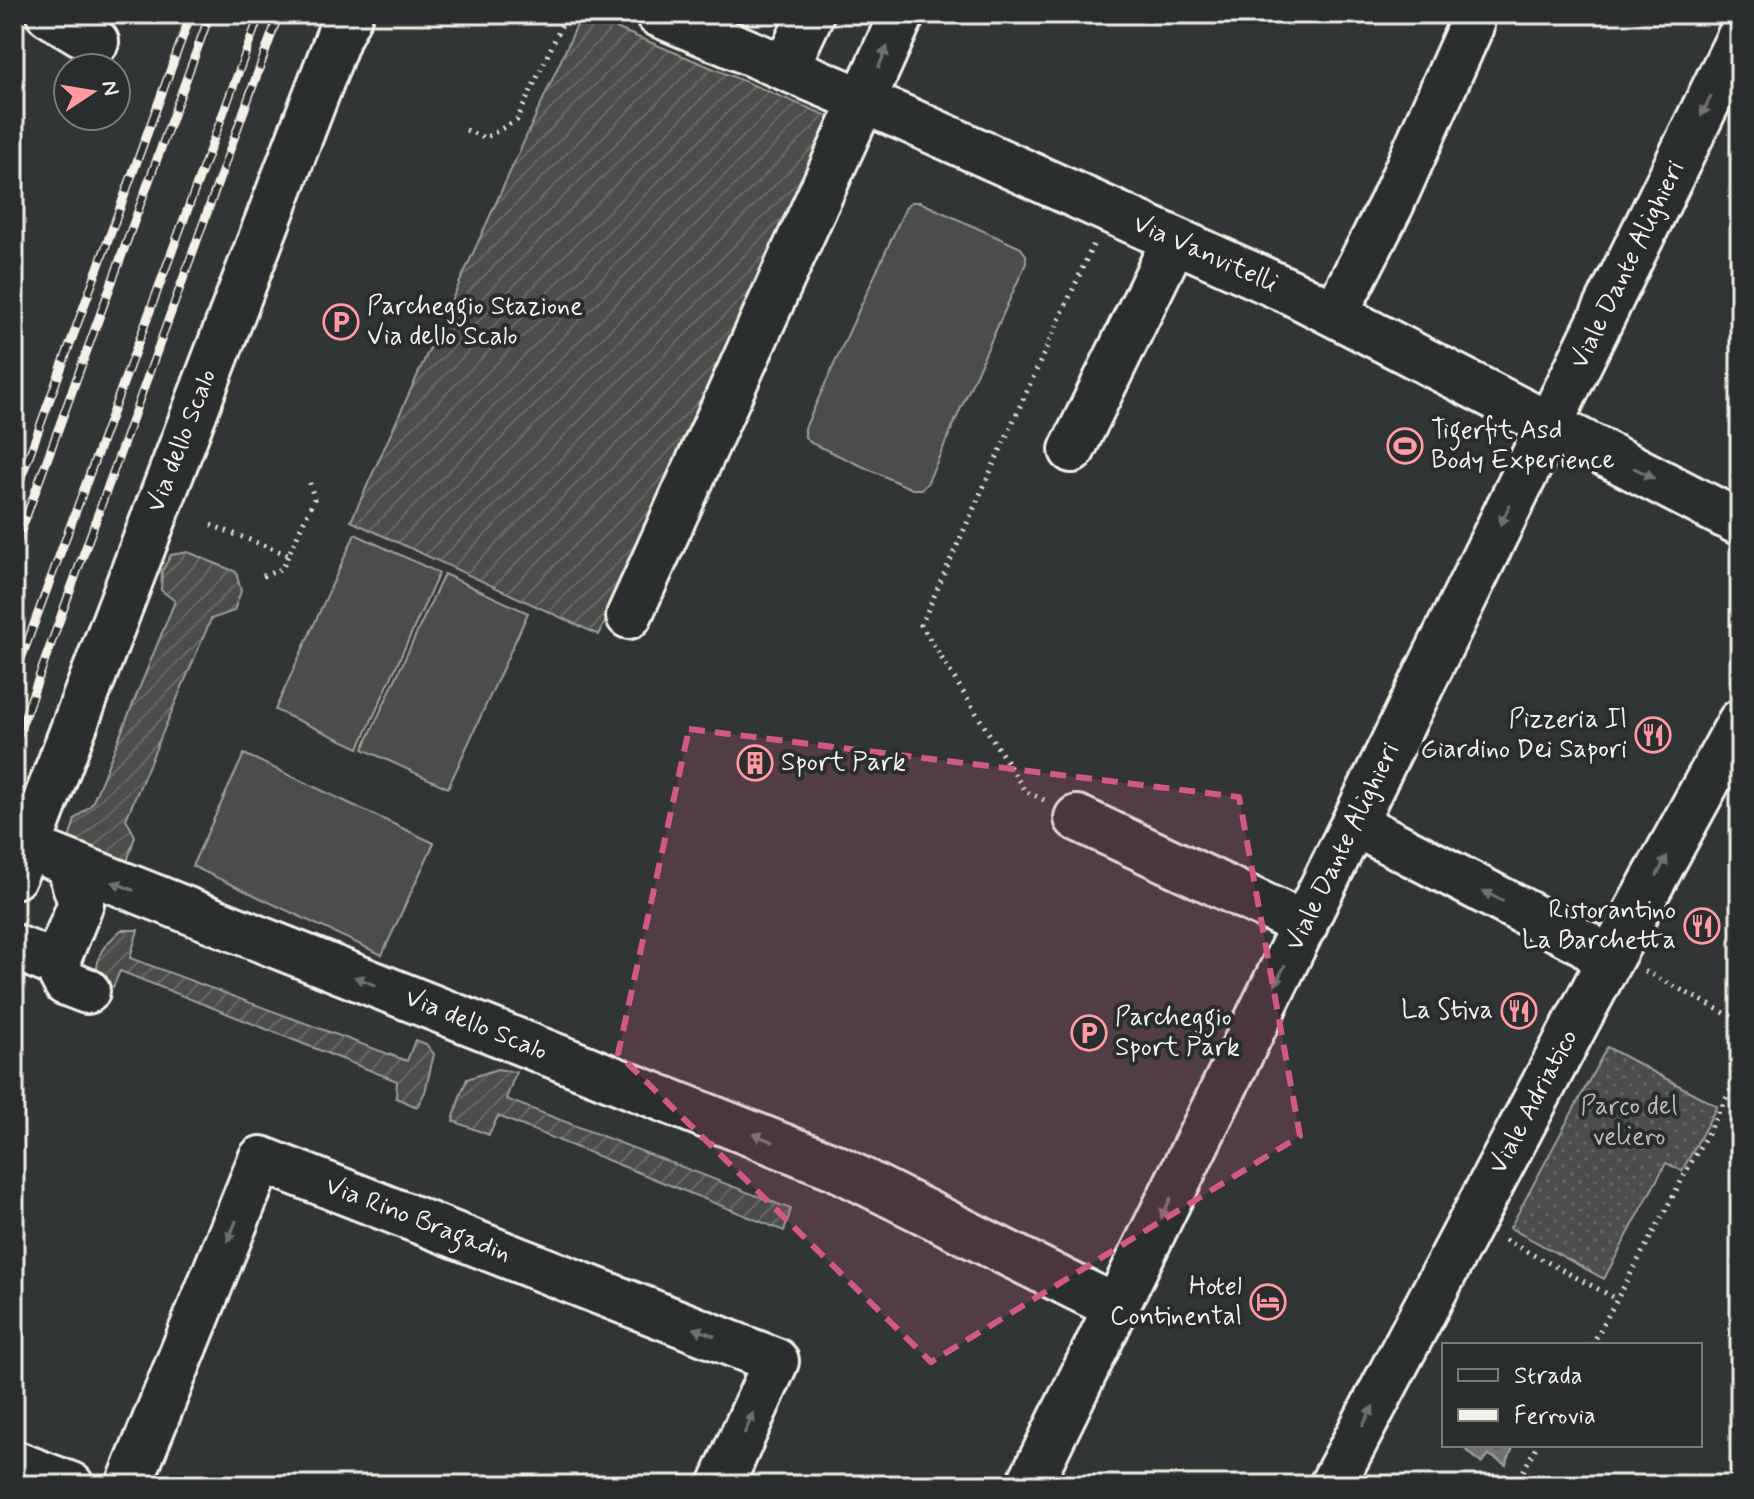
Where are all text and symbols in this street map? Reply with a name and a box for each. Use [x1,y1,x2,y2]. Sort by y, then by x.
one-way arrow [877,46,890,69]
north arrow [52,52,132,132]
text: N [94,78,125,98]
one-way arrow [1699,94,1713,117]
street label: Viale Dante Alighieri [1563,155,1693,375]
street label: Via Vanvitelli [1127,207,1283,301]
place label: Parcheggio Stazione Via dello Scalo [367,290,583,354]
parking icon: Parcheggio Stazione Via dello Scalo [322,303,360,341]
street label: Via dello Scalo [139,365,225,517]
place label: Tigerfit Asd Body Experience [1431,414,1615,478]
sports icon: Tigerfit Asd Body Experience [1386,427,1424,465]
one-way arrow [1633,467,1656,480]
one-way arrow [1498,503,1512,527]
place label: Pizzeria Il Giardino Dei Sapori [1421,703,1627,767]
restaurant icon: Pizzeria Il Giardino Dei Sapori [1634,716,1672,754]
street label: Viale Dante Alighieri [1278,737,1408,957]
building icon: Sport Park [736,744,774,782]
place label: Sport Park [781,746,906,780]
one-way arrow [1656,854,1669,877]
one-way arrow [111,879,135,892]
one-way arrow [1482,889,1504,903]
place label: Ristorantino La Barchetta [1522,894,1676,958]
restaurant icon: Ristorantino La Barchetta [1683,907,1721,945]
one-way arrow [1274,964,1287,987]
one-way arrow [353,974,377,987]
street label: Via dello Scalo [400,981,552,1069]
restaurant icon: La Stiva [1500,992,1538,1030]
place label: La Stiva [1401,994,1493,1028]
place label: Parcheggio Sport Park [1115,1001,1240,1065]
parking icon: Parcheggio Sport Park [1070,1014,1108,1052]
street label: Viale Adriatico [1482,1024,1586,1180]
park label: Parco del veliero [1580,1090,1678,1154]
one-way arrow [751,1131,775,1144]
street label: Via Rino Bragadin [319,1169,516,1274]
one-way arrow [1159,1197,1172,1220]
one-way arrow [225,1219,238,1243]
place label: Hotel Continental [1110,1270,1242,1334]
hotel icon: Hotel Continental [1249,1283,1287,1321]
one-way arrow [692,1326,716,1339]
legend [1442,1343,1702,1447]
text: Strada [1514,1361,1583,1392]
text: Ferrovia [1514,1401,1596,1432]
one-way arrow [1361,1405,1375,1427]
one-way arrow [742,1411,755,1435]

